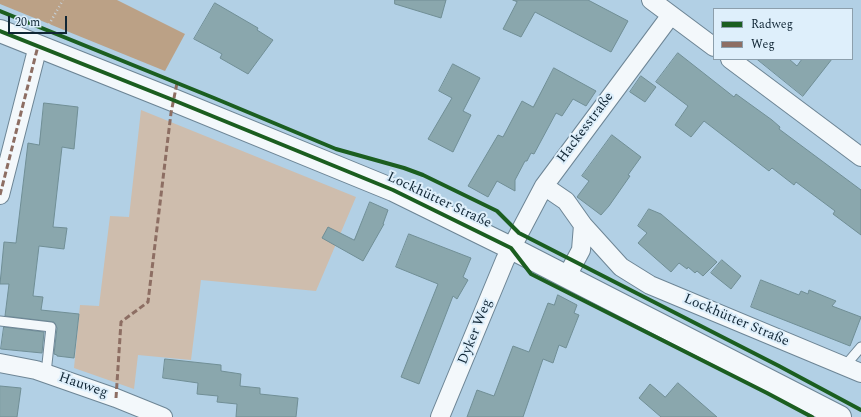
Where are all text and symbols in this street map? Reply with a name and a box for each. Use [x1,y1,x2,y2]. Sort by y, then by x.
scale bar [10,8,69,34]
legend [713,8,853,60]
text: 20 m [15,13,40,32]
text: Radweg [751,15,793,34]
text: Weg [751,35,775,54]
street label: Hackesstraße [554,89,618,167]
street label: Lockhütter Straße [384,170,494,232]
street label: Lockhütter Straße [681,291,791,351]
street label: Dyker Weg [455,297,497,367]
street label: Hauweg [56,370,110,402]

